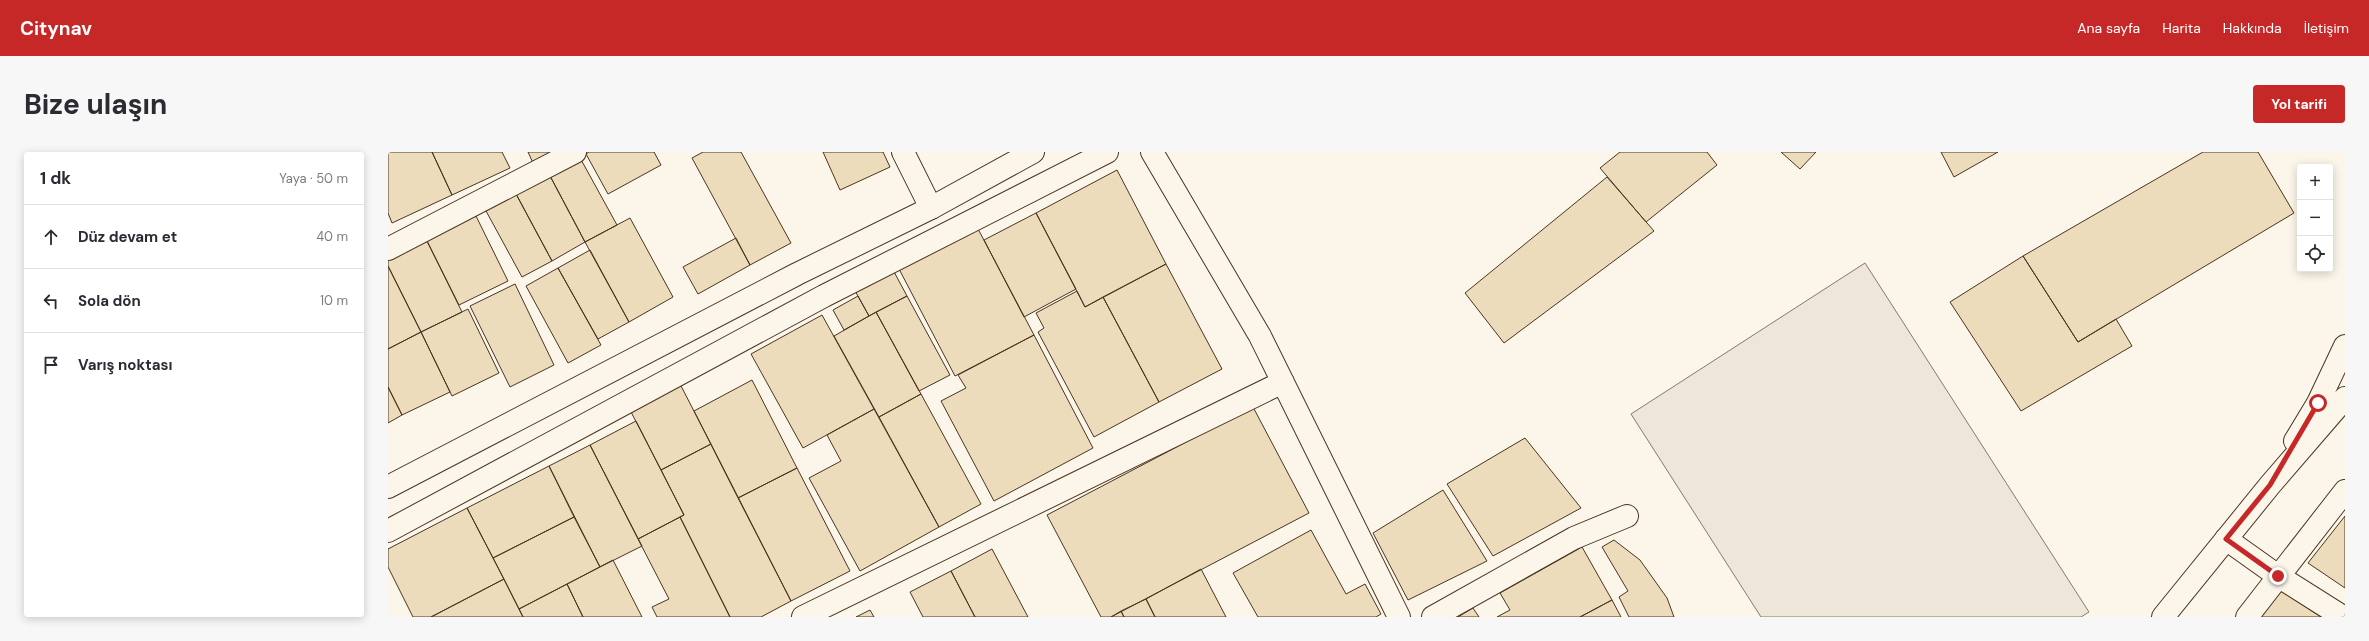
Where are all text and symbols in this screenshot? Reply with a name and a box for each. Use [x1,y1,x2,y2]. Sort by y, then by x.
text: Citynav [20,16,92,41]
text: Ana sayfa [2077,19,2140,37]
text: Harita [2162,19,2201,37]
text: Hakkında [2223,19,2282,37]
text: İletişim [2304,19,2349,37]
button: Yol tarifi [2253,85,2345,123]
text: Bize ulaşın [24,86,167,123]
map controls [2297,164,2333,272]
button: + [2297,164,2333,200]
text: 1 dk [40,167,71,189]
text: Yaya · 50 m [279,170,348,187]
button: − [2297,200,2333,236]
icon: ahead [40,226,62,248]
text: Düz devam et [78,227,177,247]
text: 40 m [316,228,348,245]
button: locate [2297,236,2333,272]
icon: left [40,290,62,312]
text: Sola dön [78,291,141,311]
text: 10 m [320,292,348,309]
icon: arrive [40,354,62,376]
text: Varış noktası [78,355,172,375]
route start [2309,394,2327,412]
route end [2269,567,2287,585]

